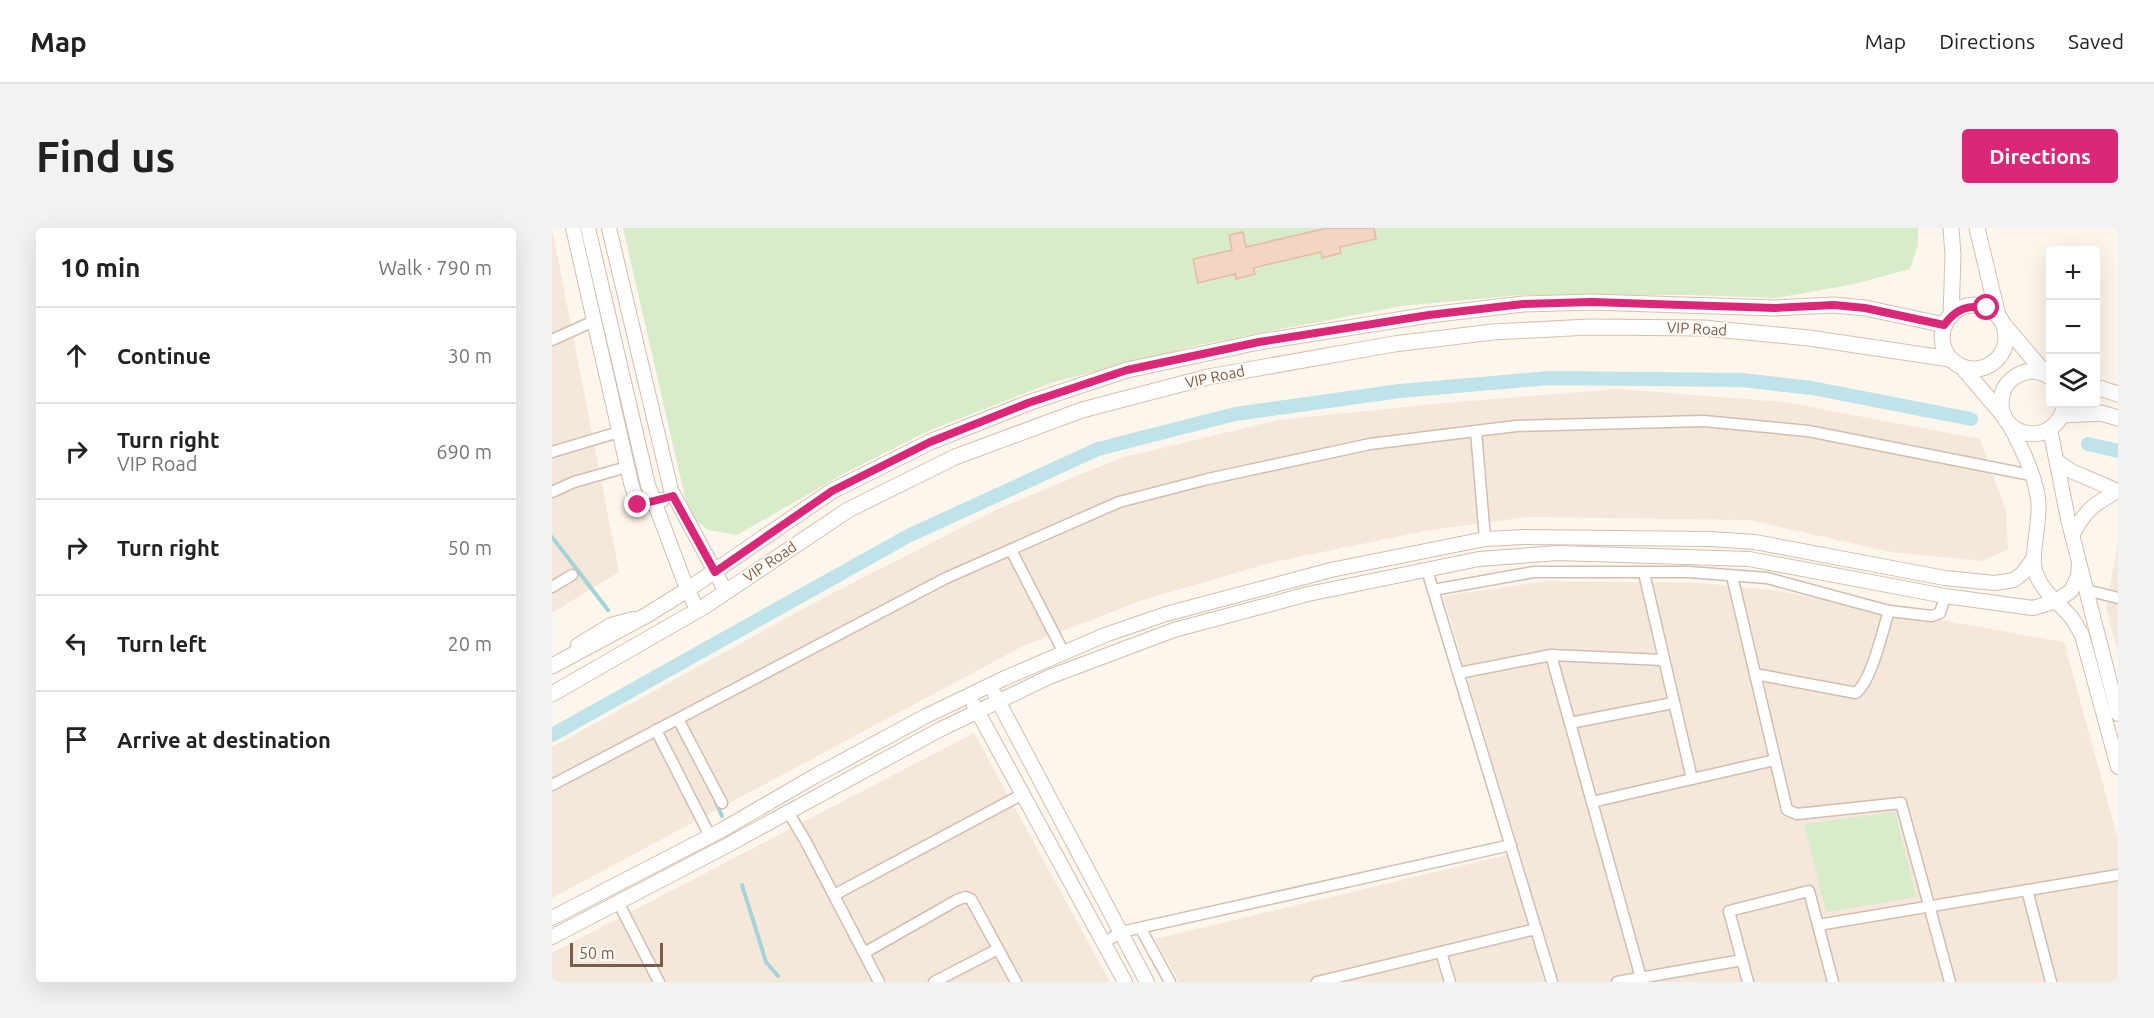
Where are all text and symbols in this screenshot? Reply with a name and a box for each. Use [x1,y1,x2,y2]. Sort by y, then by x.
text: Map [30,26,87,57]
text: Map [1865,29,1906,53]
text: Directions [1939,29,2035,53]
text: Saved [2068,29,2124,53]
button: Directions [1962,129,2118,183]
text: Find us [36,133,175,180]
map controls [2046,246,2100,408]
button: + [2046,246,2100,300]
text: 10 min [60,253,140,282]
text: Walk · 790 m [379,256,492,279]
route start [1973,294,1999,320]
button: − [2046,300,2100,354]
street label: VIP Road [1666,318,1728,339]
icon: ahead [60,339,93,372]
text: Continue [117,343,211,368]
text: 30 m [448,344,492,367]
button: layers [2046,354,2100,408]
street label: VIP Road [1184,362,1246,391]
text: Turn right [117,427,219,452]
icon: right [60,435,93,468]
text: 690 m [436,440,492,463]
text: VIP Road [117,452,197,475]
route end [624,491,650,517]
icon: right [60,531,93,564]
text: Turn right [117,535,219,560]
text: 50 m [448,536,492,559]
street label: VIP Road [740,538,799,586]
icon: left [60,627,93,660]
text: Turn left [117,631,207,656]
text: 20 m [448,632,492,655]
icon: arrive [60,723,93,756]
text: Arrive at destination [117,727,331,752]
scale bar [570,940,663,968]
text: 50 m [579,944,615,962]

